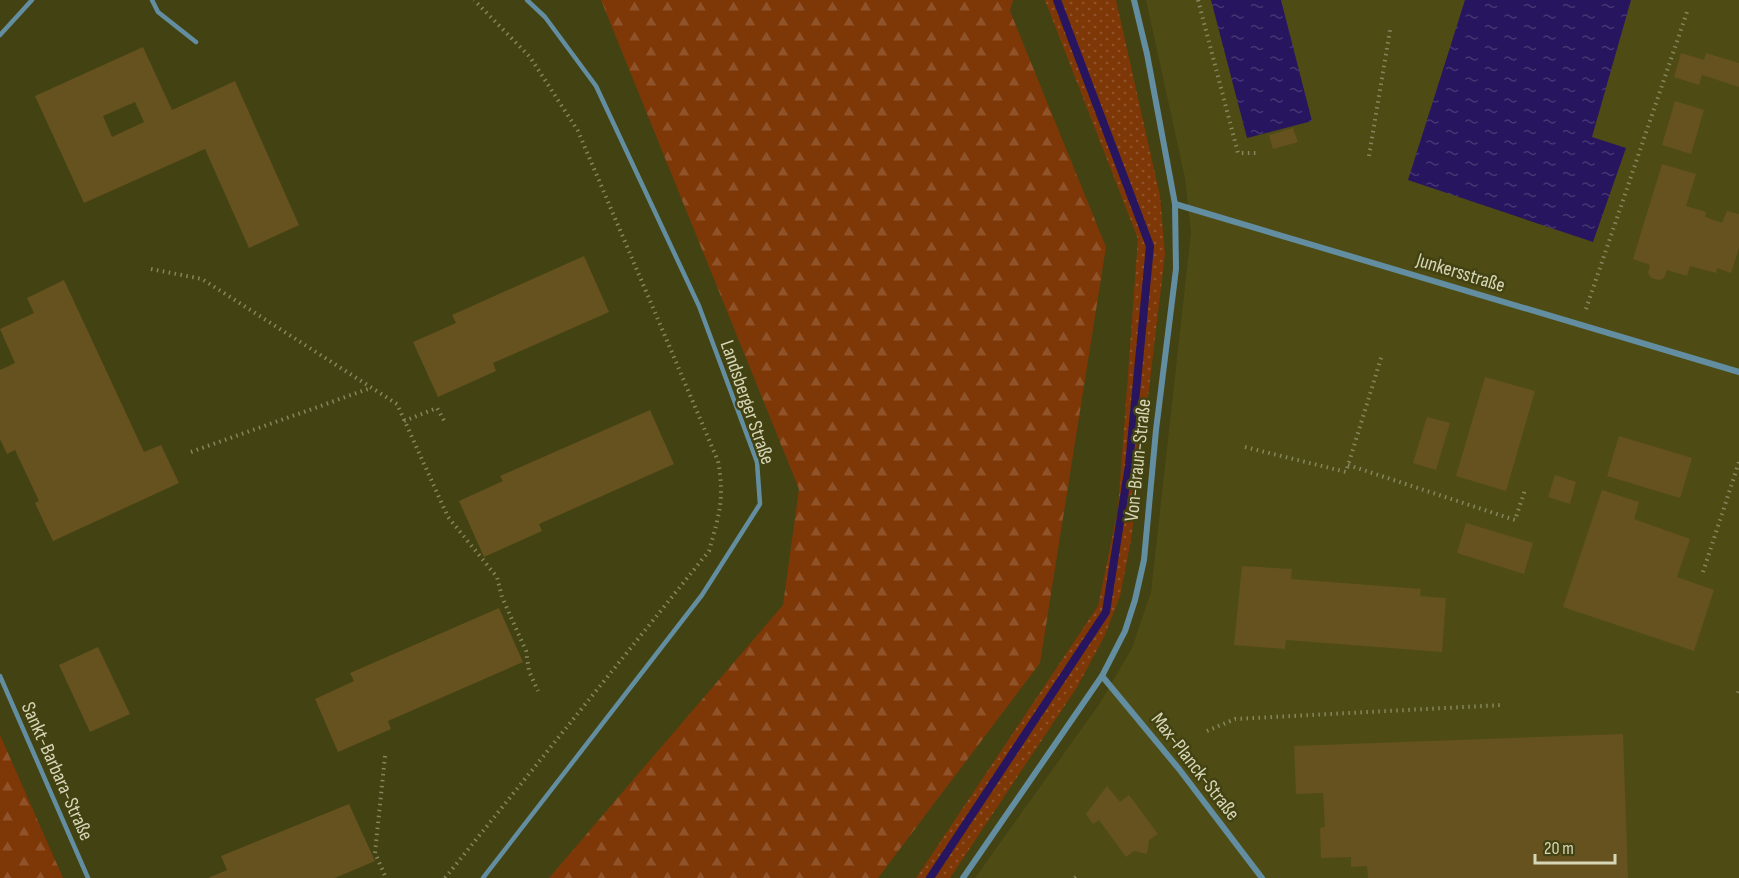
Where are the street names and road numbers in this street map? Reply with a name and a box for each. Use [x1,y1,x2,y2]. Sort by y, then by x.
street label: Junkersstraße [1412,248,1508,298]
street label: Landsberger Straße [715,337,780,468]
street label: Von-Braun-Straße [1120,398,1156,523]
street label: Sankt-Barbara-Straße [16,699,98,844]
street label: Max-Planck-Straße [1146,708,1245,825]

